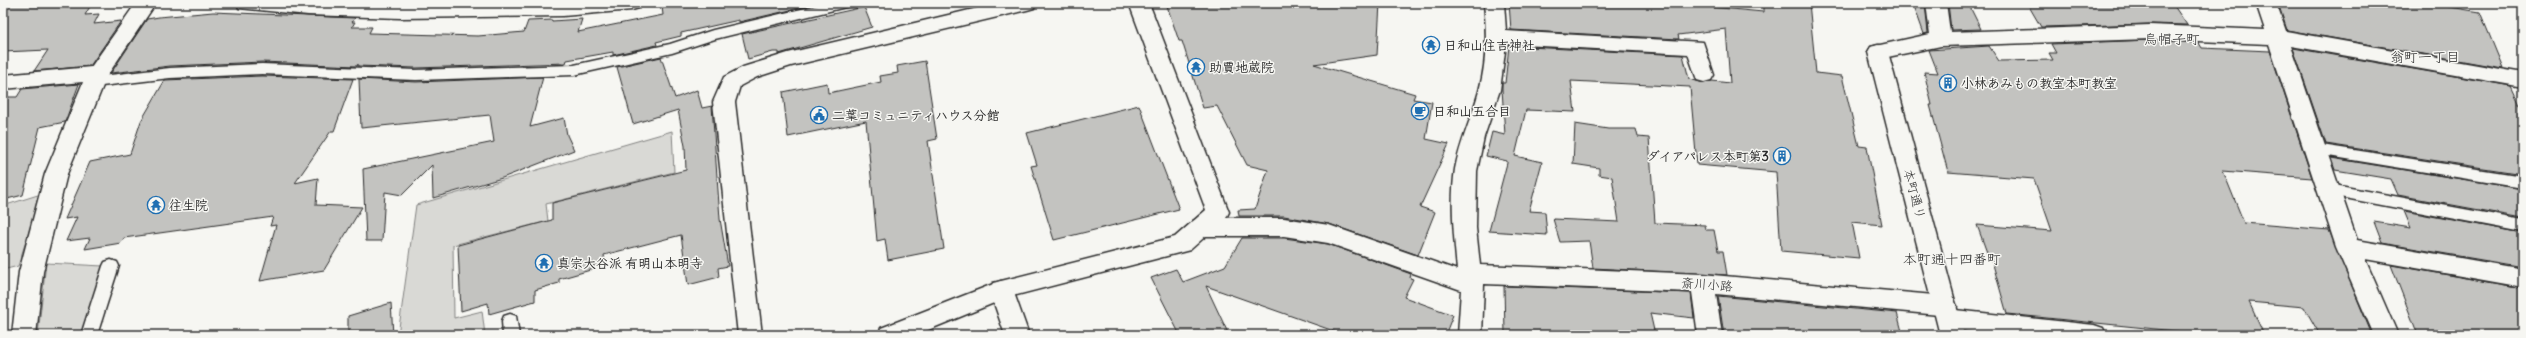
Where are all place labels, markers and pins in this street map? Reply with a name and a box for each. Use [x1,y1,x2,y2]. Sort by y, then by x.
temple icon: 日和山住吉神社 [1421,35,1441,55]
place label: 日和山住吉神社 [1444,37,1535,54]
temple icon: 助賈地蔵院 [1186,57,1206,77]
place label: 助賈地蔵院 [1209,59,1274,76]
building icon: 小林あみもの教室本町教室 [1938,73,1958,93]
place label: 小林あみもの教室本町教室 [1961,75,2117,92]
cafe icon: 日和山五合目 [1410,101,1430,121]
place label: 日和山五合目 [1433,103,1511,120]
public building icon: 二葉コミュニティハウス分館 [809,105,829,125]
place label: 二葉コミュニティハウス分館 [832,107,999,124]
building icon: ダイアパレス本町第3 [1772,146,1792,166]
place label: ダイアパレス本町第3 [1647,148,1769,165]
temple icon: 往生院 [146,195,166,215]
place label: 往生院 [169,197,208,214]
temple icon: 真宗大谷派 有明山本明寺 [534,253,554,273]
place label: 真宗大谷派 有明山本明寺 [557,255,703,272]

